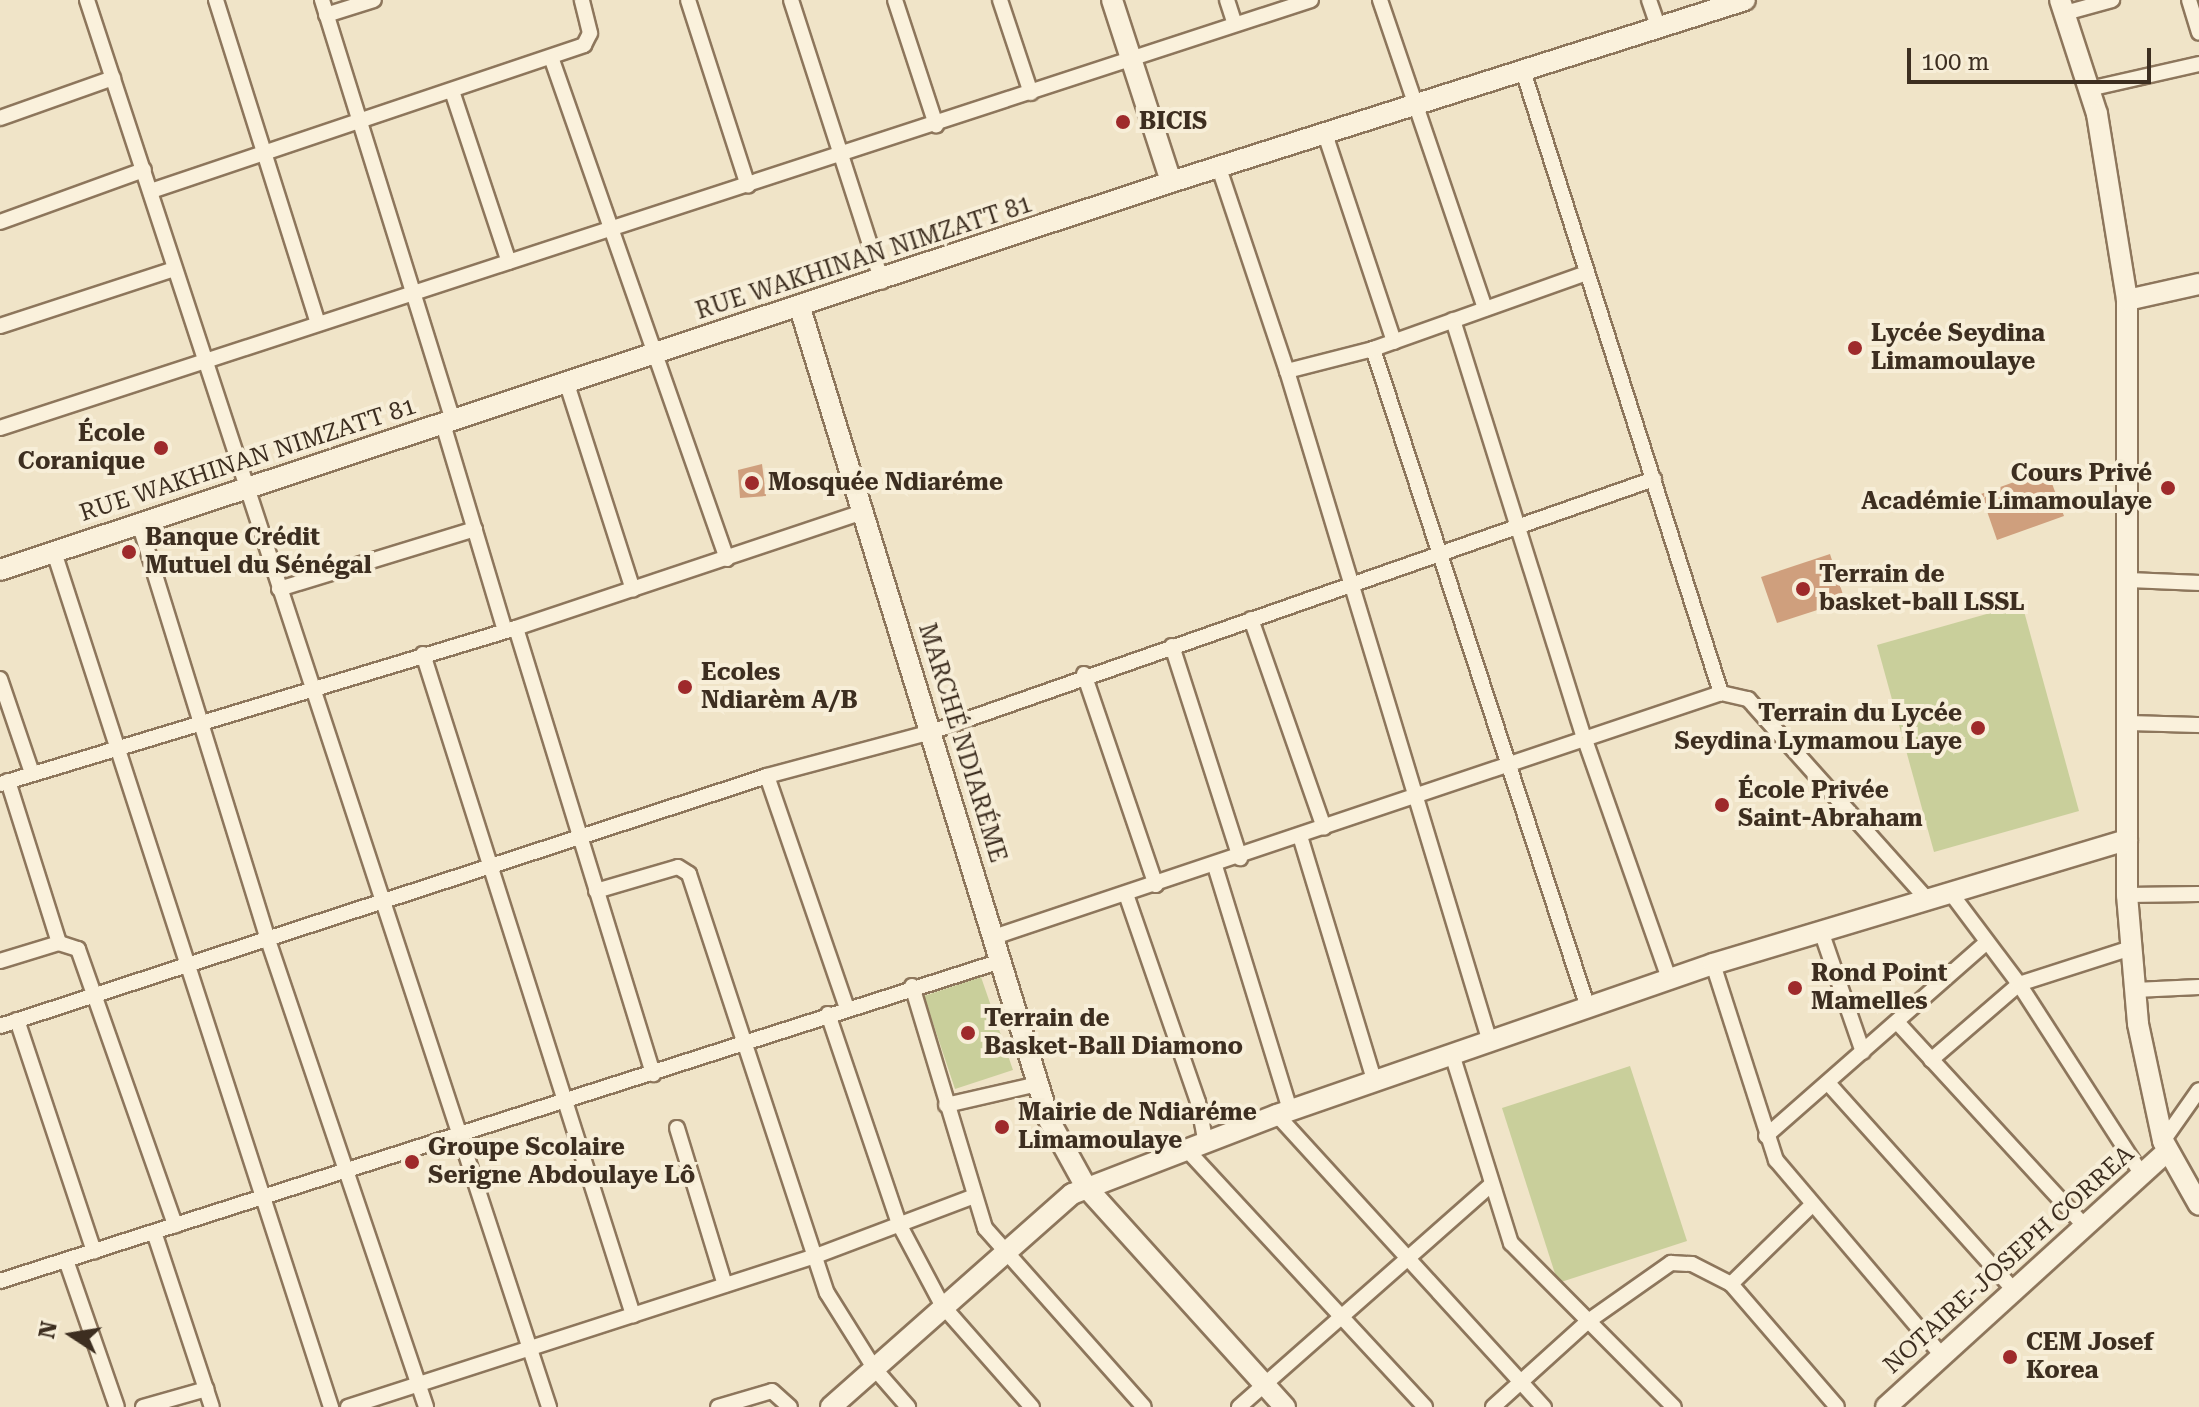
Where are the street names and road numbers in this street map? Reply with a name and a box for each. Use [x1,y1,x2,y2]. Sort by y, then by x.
street label: RUE WAKHINAN NIMZATT 81 [692,190,1036,326]
street label: RUE WAKHINAN NIMZATT 81 [76,392,420,528]
street label: MARCHÉ NDIARÉME [912,620,1012,866]
street label: NOTAIRE-JOSEPH CORREA [1878,1140,2140,1380]

